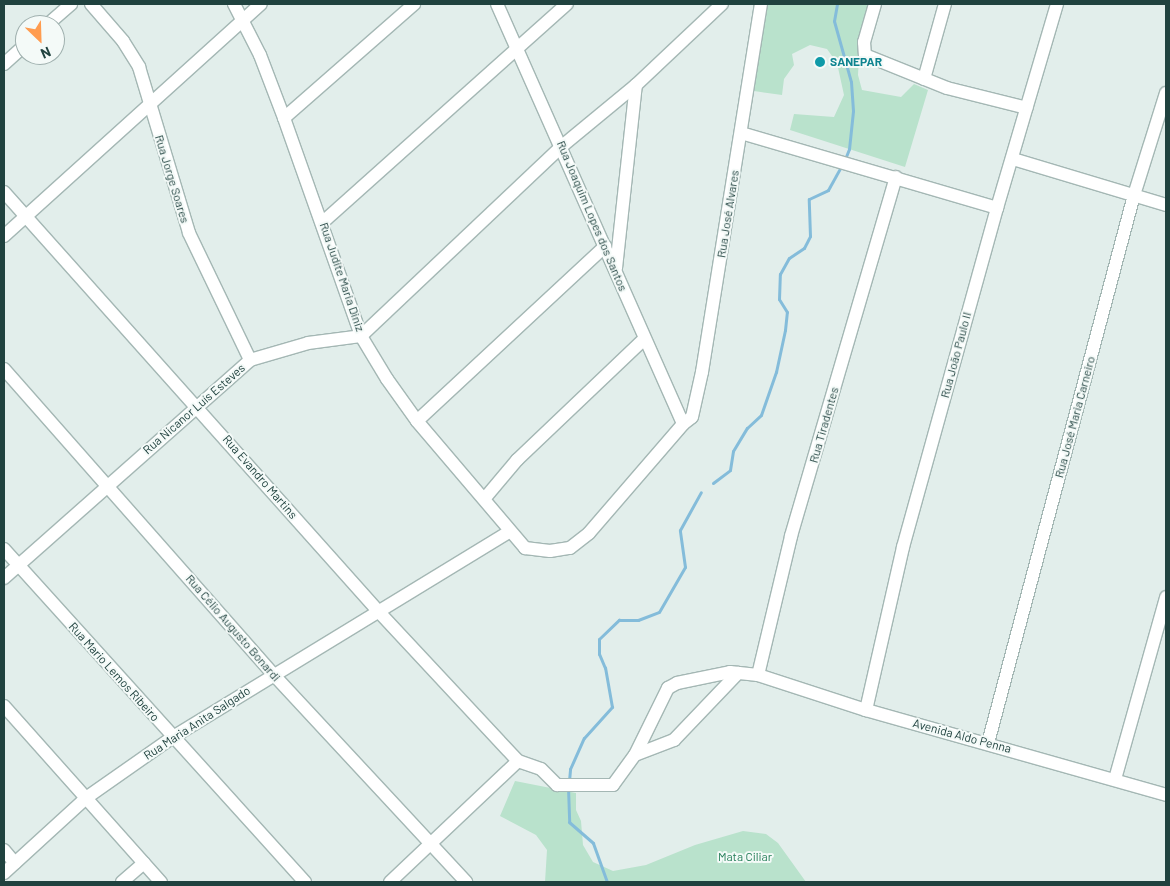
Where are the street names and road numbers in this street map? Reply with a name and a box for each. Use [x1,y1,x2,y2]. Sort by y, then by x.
street label: Rua Jorge Soares [152,133,192,225]
street label: Rua Joaquim Lopes dos Santos [554,139,630,293]
street label: Rua José Alvares [714,169,742,259]
street label: Rua Judite Maria Diniz [317,221,367,333]
street label: Rua João Paulo II [938,310,974,400]
street label: Rua José Maria Carneiro [1052,355,1098,479]
street label: Rua Nicanor Luís Esteves [140,361,248,457]
street label: Rua Tiradentes [806,385,842,465]
street label: Rua Evandro Martins [220,432,300,522]
street label: Rua Célio Augusto Bonardi [183,572,283,684]
street label: Rua Mario Lemos Ribeiro [66,619,162,725]
street label: Rua Maria Anita Salgado [141,683,253,763]
street label: Avenida Aldo Penna [911,716,1013,756]

